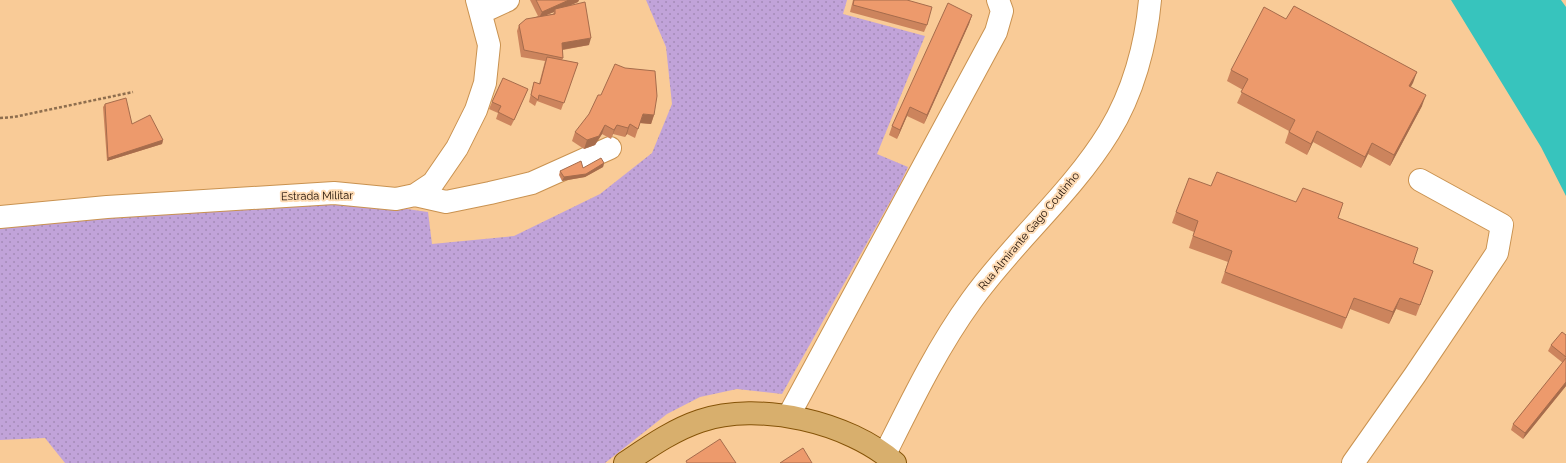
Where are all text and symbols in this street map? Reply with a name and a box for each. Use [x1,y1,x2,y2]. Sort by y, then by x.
street label: Rua Almirante Gago Coutinho [976,169,1083,293]
street label: Estrada Militar [281,189,353,203]

